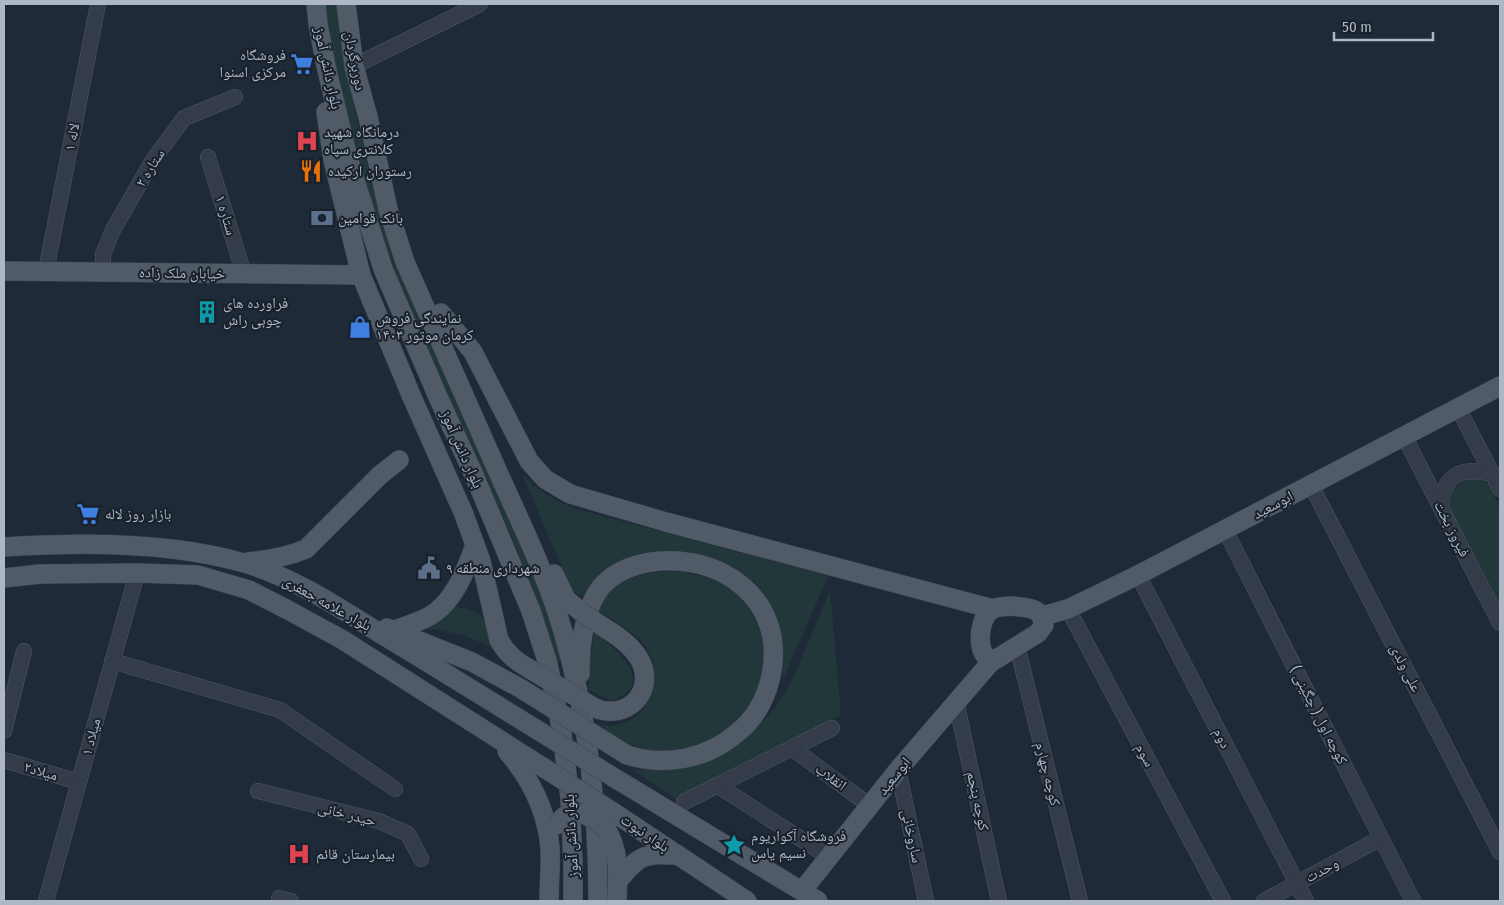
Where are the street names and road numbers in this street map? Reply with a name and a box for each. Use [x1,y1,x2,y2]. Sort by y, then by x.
street label: بلوار دانش آموز [309,24,345,111]
street label: دوربرگردان [339,30,370,92]
street label: لاله ۱ [60,122,84,152]
street label: ستاره ۲ [131,146,169,190]
street label: ستاره ۱ [211,193,241,237]
street label: خیابان ملک زاده [139,263,226,284]
street label: بلوار دانش آموز [435,406,487,491]
street label: ابوسعید [1250,487,1296,523]
street label: فیروز بخت [1430,498,1474,560]
street label: بلوار علامه جعفری [279,571,374,636]
street label: علی ولدی [1385,641,1426,696]
street label: کوچه اول ( چگینی ) [1285,663,1352,768]
street label: میلاد ۱ [77,716,105,758]
street label: دوم [1208,725,1235,752]
street label: کوچه چهارم [1030,740,1065,808]
street label: سوم [1130,740,1159,771]
street label: ابوسعید [873,754,915,798]
street label: میلاد۲ [22,758,60,784]
street label: انقلاب [812,760,850,794]
street label: کوچه پنجم [962,770,993,833]
street label: بلوار دانش آموز [560,794,583,879]
street label: حیدر خانی [316,798,378,831]
street label: ساروخانی [897,808,926,865]
street label: بلوار نبوت [617,810,673,856]
street label: وحدت [1302,854,1342,886]

